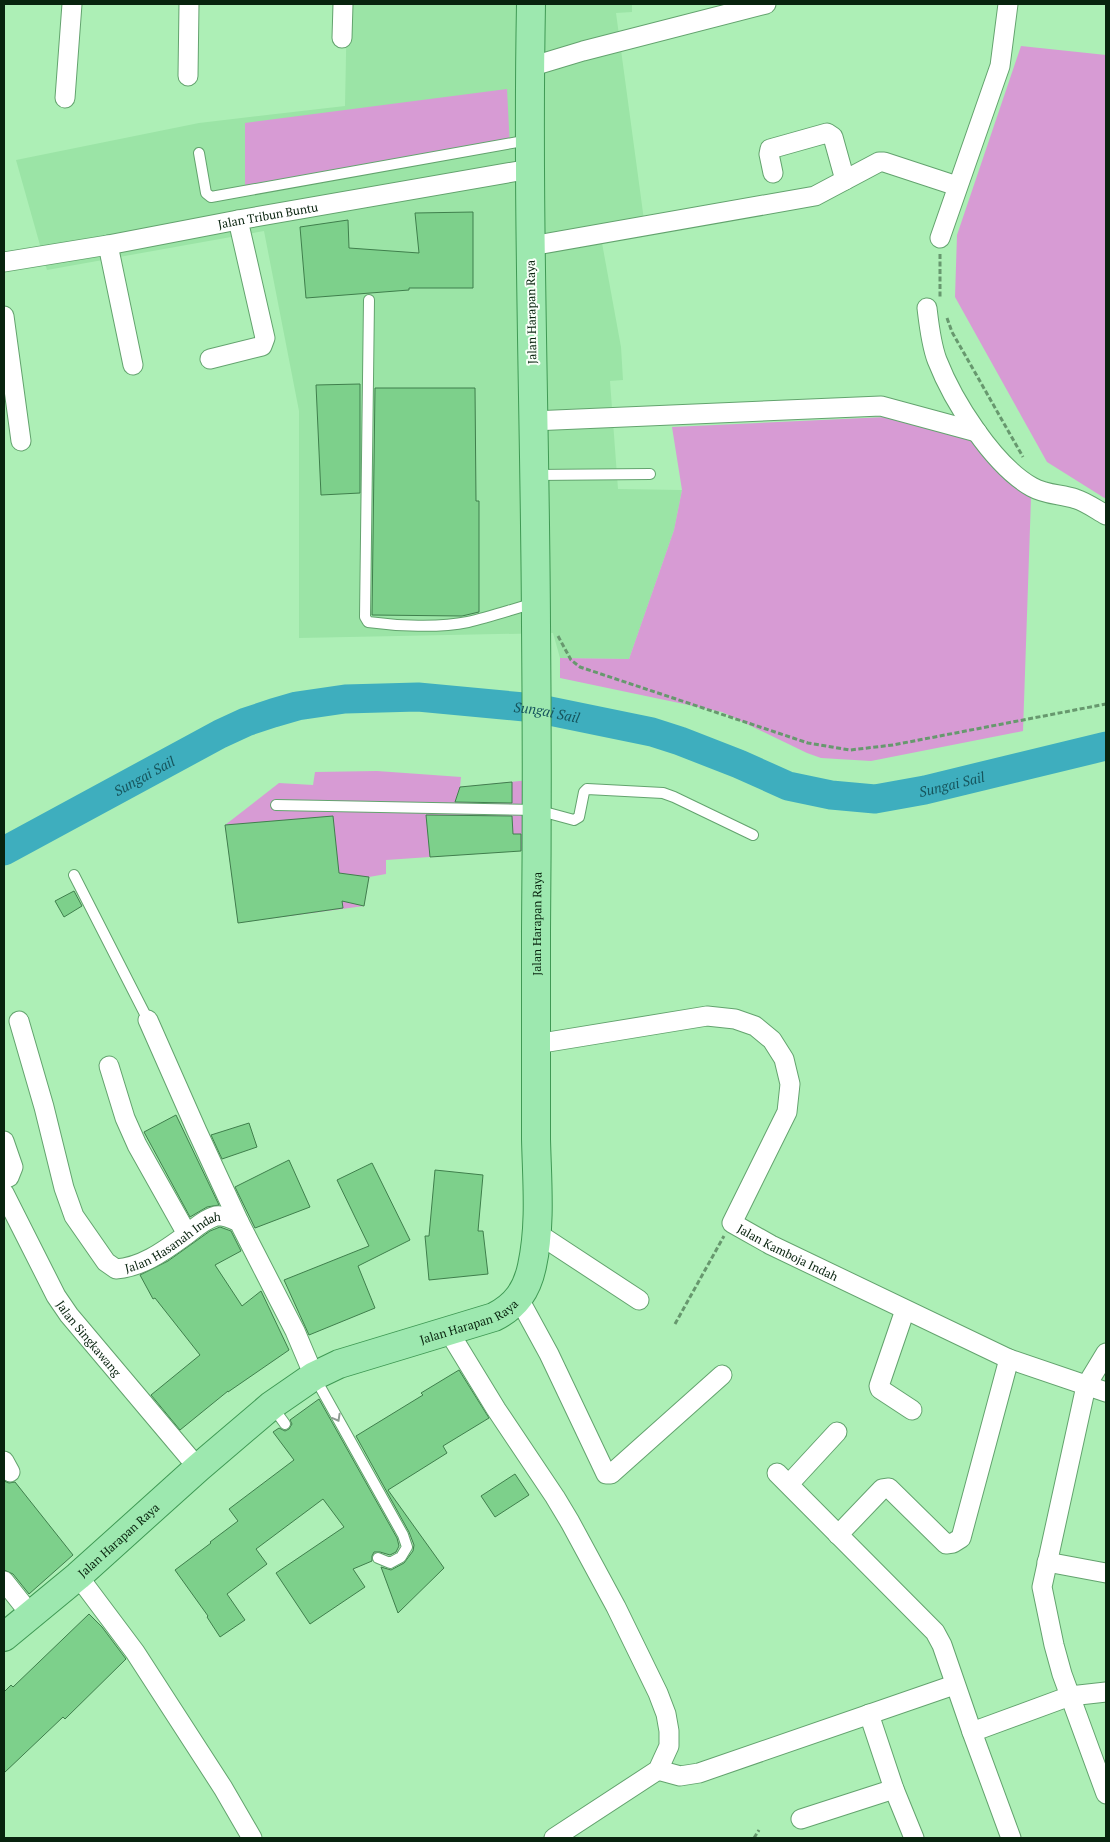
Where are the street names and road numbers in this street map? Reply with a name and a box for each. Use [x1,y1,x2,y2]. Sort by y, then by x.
street label: Jalan Tribun Buntu [216,199,319,231]
street label: Jalan Harapan Raya [523,260,539,364]
street label: Jalan Harapan Raya [529,872,544,976]
street label: Jalan Hasanah Indah [123,1208,221,1275]
street label: Jalan Kamboja Indah [735,1220,841,1284]
street label: Jalan Harapan Raya [418,1296,521,1347]
street label: Jalan Singkawang [54,1297,125,1380]
street label: Jalan Harapan Raya [74,1499,162,1580]

